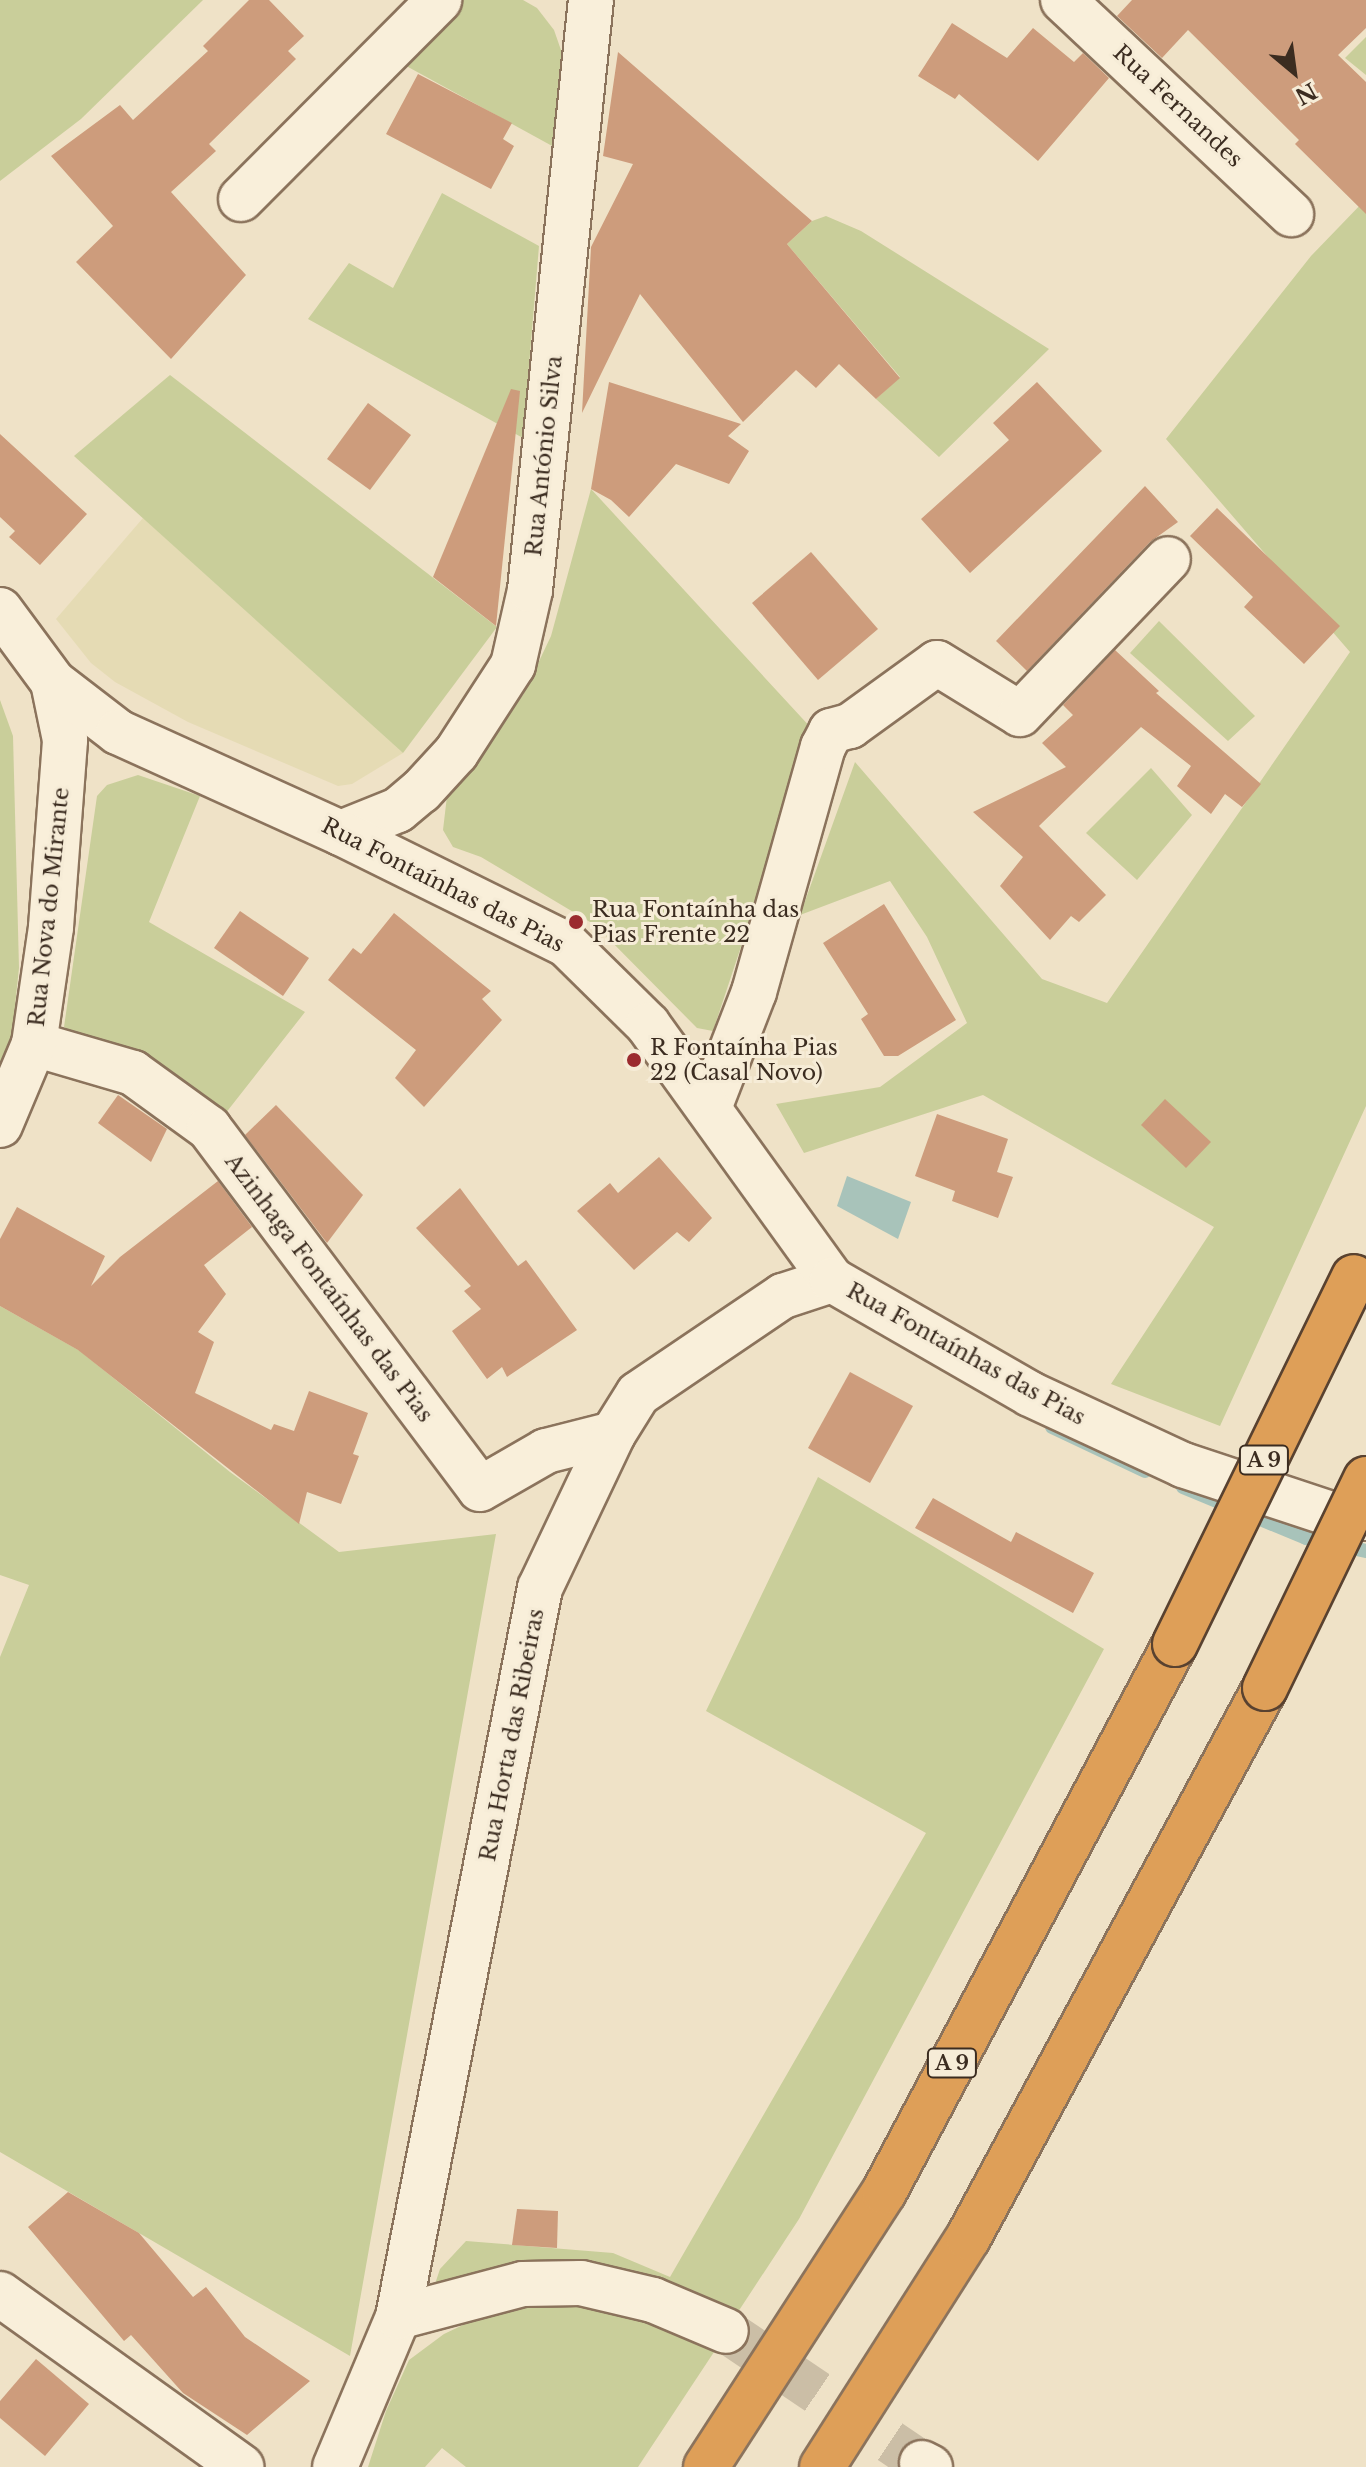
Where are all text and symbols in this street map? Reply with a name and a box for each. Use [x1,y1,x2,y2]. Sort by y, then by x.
north arrow [1254,32,1334,112]
street label: Rua Fernandes [1108,39,1248,173]
text: N [1290,77,1321,110]
street label: Rua António Silva [520,354,568,558]
street label: Rua Nova do Mirante [23,786,75,1028]
street label: Rua Fontaínhas das Pias [317,812,569,958]
place label: Rua Fontaínha das Pias Frente 22 [592,896,800,948]
marker: Rua Fontaínha das Pias Frente 22 [567,913,585,931]
place label: R Fontaínha Pias 22 (Casal Novo) [650,1034,839,1086]
marker: R Fontaínha Pias 22 (Casal Novo) [625,1051,643,1069]
street label: Azinhaga Fontaínhas das Pias [219,1149,439,1427]
street label: Rua Fontaínhas das Pias [842,1277,1090,1431]
road number: A 9 [1238,1444,1290,1476]
street label: Rua Horta das Ribeiras [474,1606,550,1864]
road number: A 9 [926,2047,978,2079]

